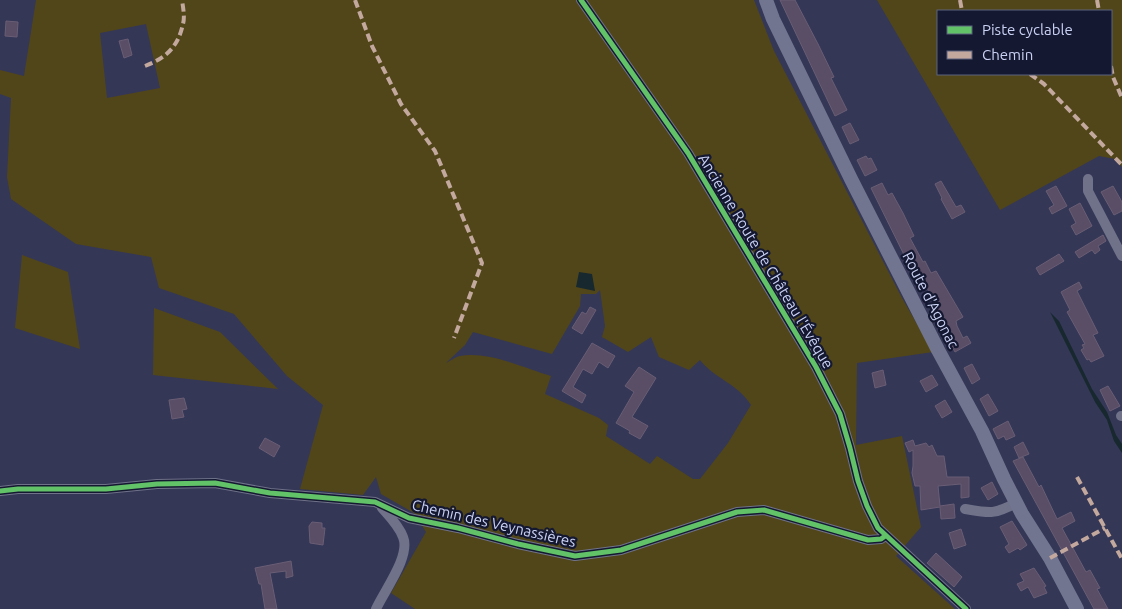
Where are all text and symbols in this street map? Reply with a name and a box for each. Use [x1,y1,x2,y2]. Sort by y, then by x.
legend [937,10,1112,75]
text: Piste cyclable [982,21,1073,38]
text: Chemin [982,46,1033,63]
street label: Ancienne Route de Château l'Évêque [695,151,837,371]
street label: Route d'Agonac [899,249,963,351]
street label: Chemin des Veynassières [410,496,578,550]

